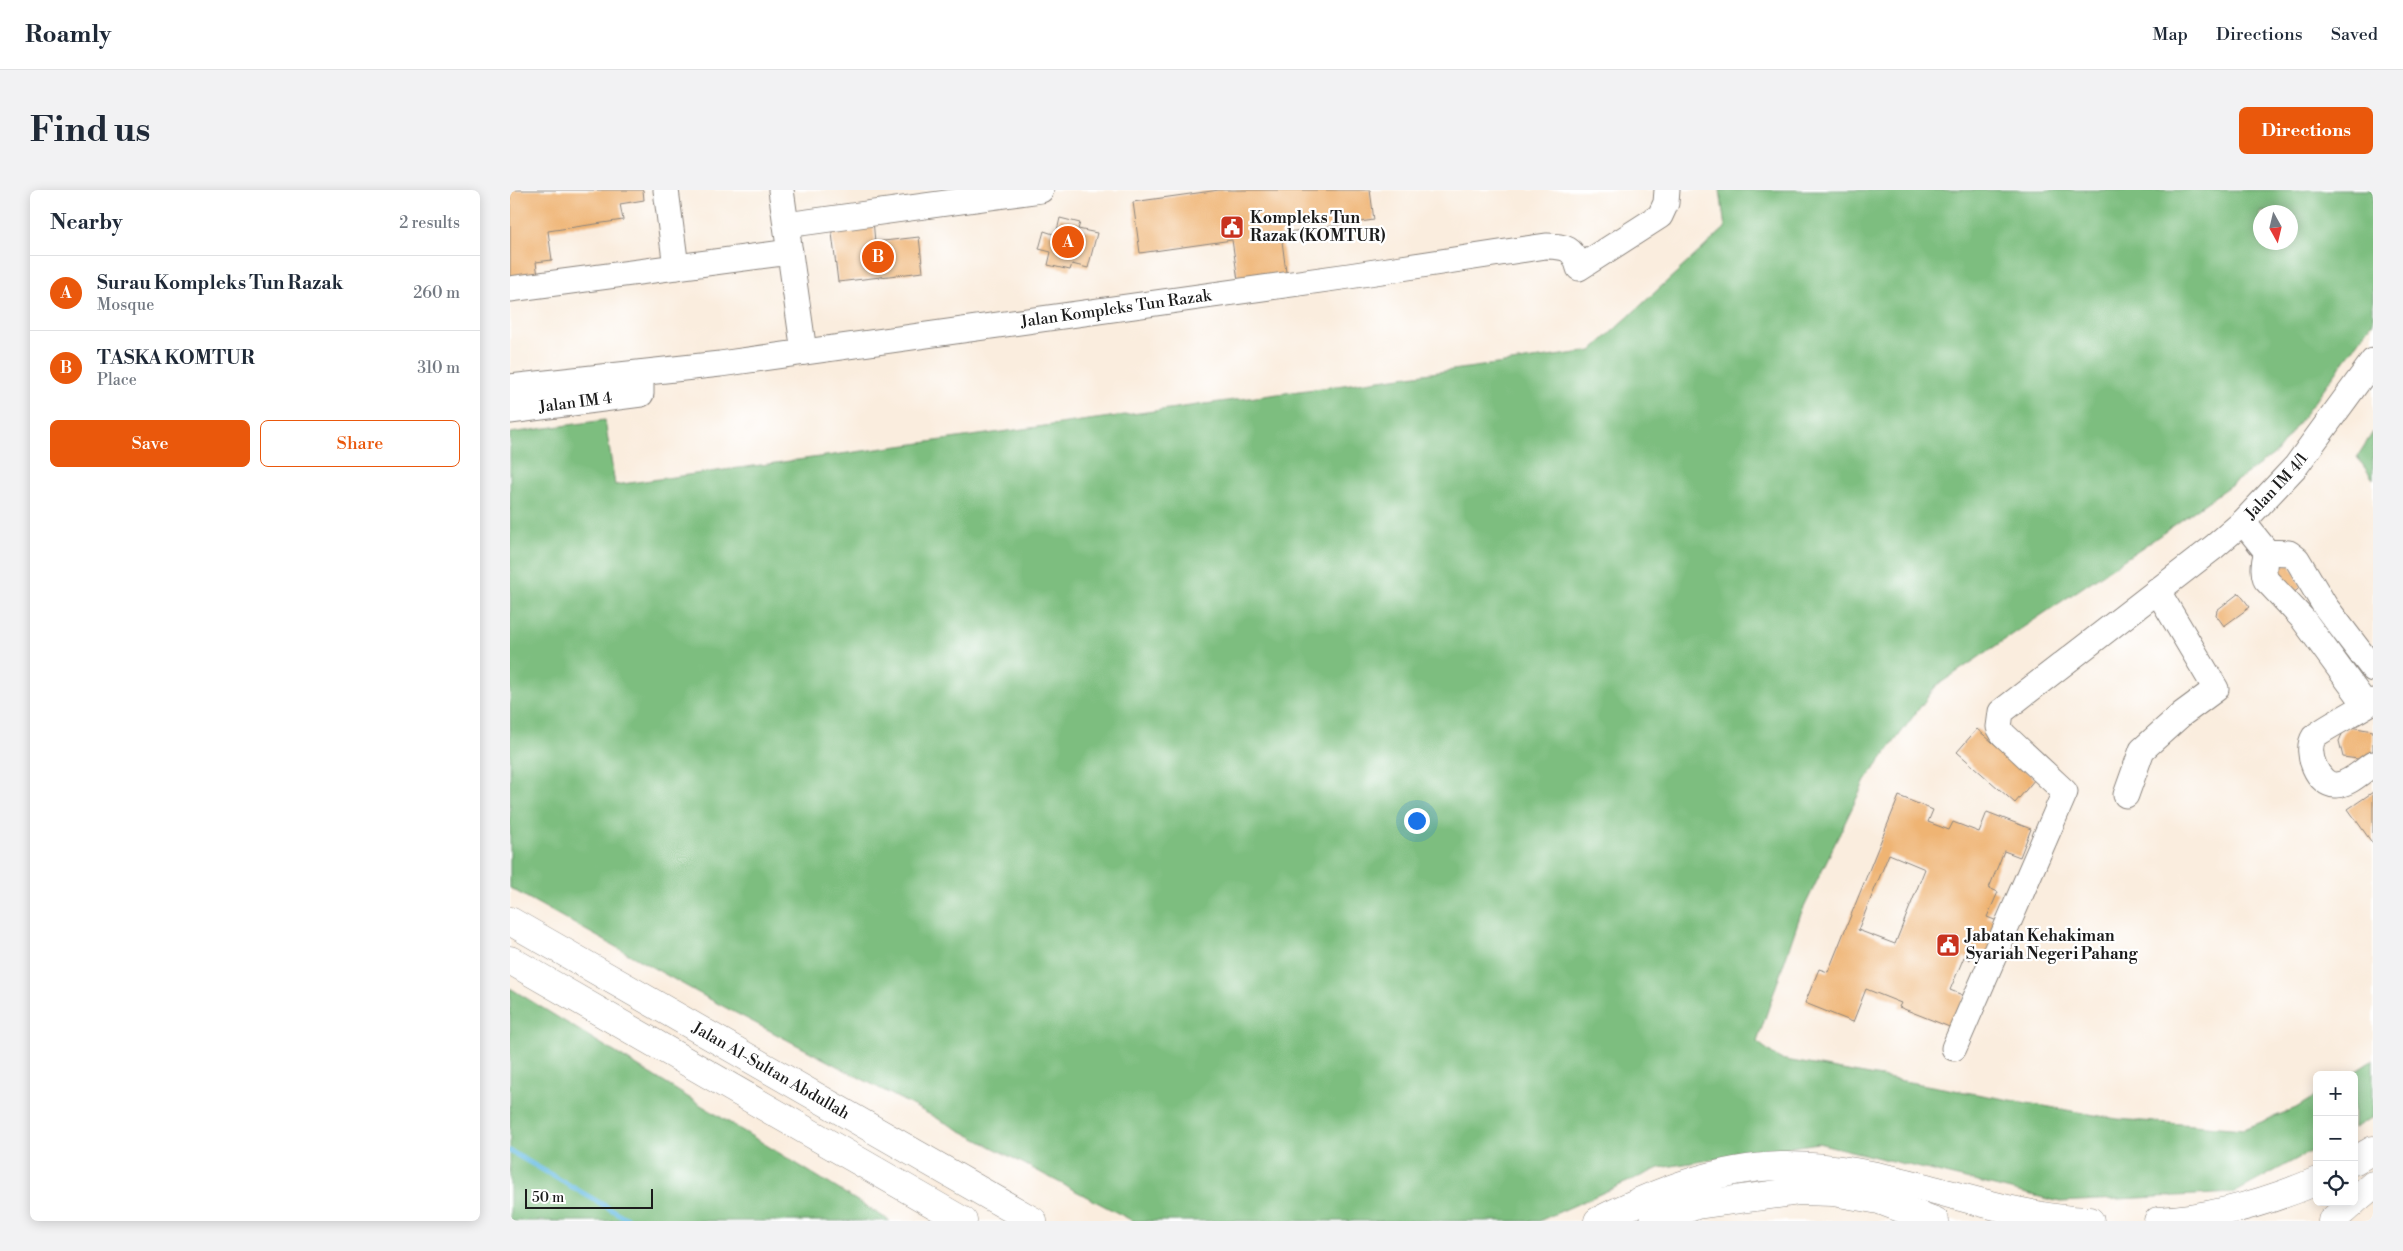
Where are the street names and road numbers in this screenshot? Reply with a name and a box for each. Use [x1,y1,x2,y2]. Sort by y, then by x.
street label: Jalan Kompleks Tun Razak [1018,285,1214,332]
street label: Jalan IM 4 [537,388,614,417]
street label: Jalan IM 4/1 [2240,449,2312,524]
street label: Jalan Al-Sultan Abdullah [688,1017,854,1124]

